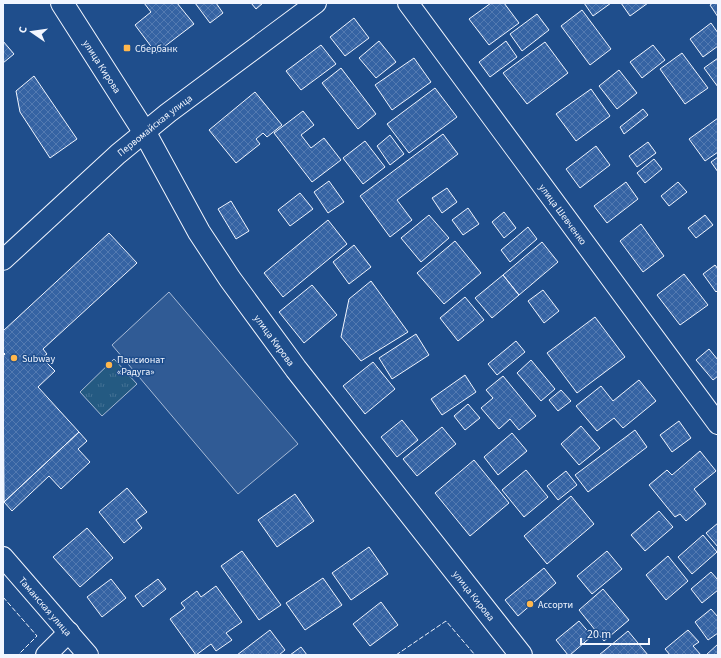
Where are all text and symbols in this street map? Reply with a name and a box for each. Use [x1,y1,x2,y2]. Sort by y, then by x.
north arrow [12,12,52,52]
text: С [15,24,31,35]
street label: улица Кирова [79,37,124,96]
place label: Сбербанк [135,42,177,56]
marker: Сбербанк [122,43,132,53]
street label: Первомайская улица [114,91,195,160]
street label: улица Шевченко [535,181,590,248]
street label: улица Кирова [250,312,298,369]
place label: Subway [22,352,55,366]
marker: Subway [9,353,19,363]
place label: Пансионат «Радуга» [117,353,165,379]
marker: Пансионат «Радуга» [104,360,114,370]
street label: улица Кирова [449,568,498,624]
street label: Таманская улица [15,574,75,640]
place label: Ассорти [538,598,573,612]
marker: Ассорти [525,599,535,609]
scale bar [581,620,649,646]
text: 20 m [587,626,611,643]

